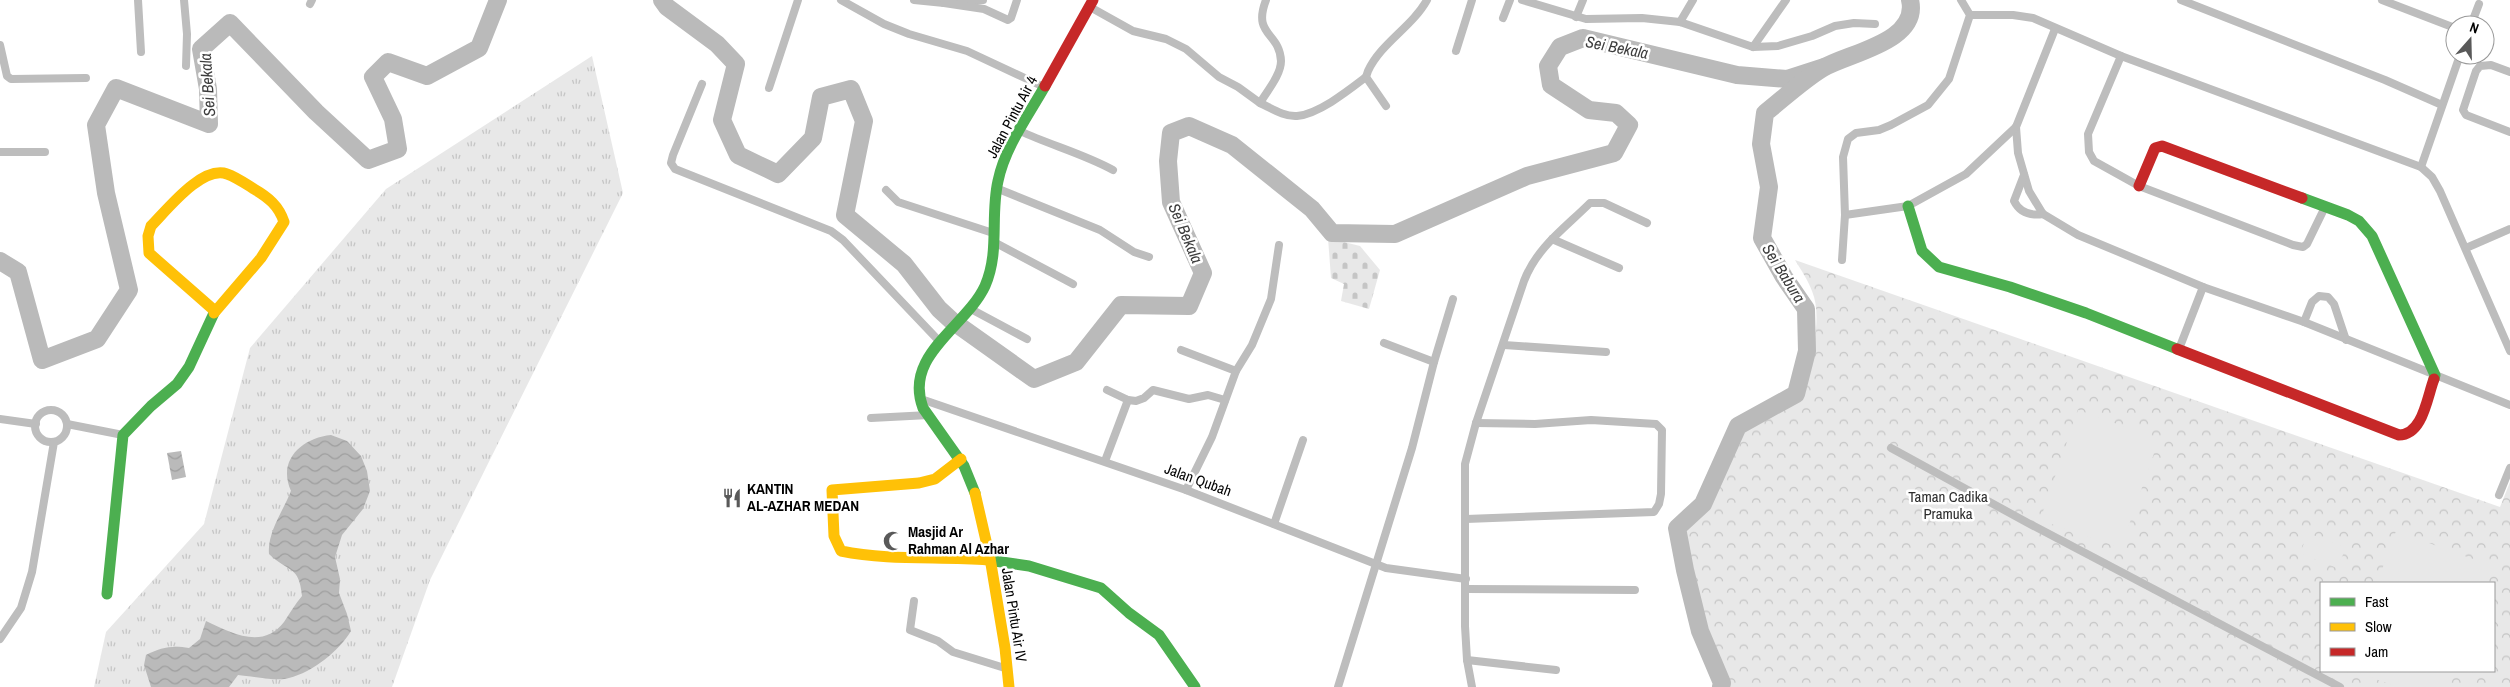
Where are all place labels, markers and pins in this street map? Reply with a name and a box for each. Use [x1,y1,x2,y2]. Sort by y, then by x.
place label: KANTIN AL-AZHAR MEDAN [747,478,859,516]
restaurant icon: KANTIN AL-AZHAR MEDAN [721,487,743,509]
place label: Masjid Ar Rahman Al Azhar [908,521,1009,559]
mosque icon: Masjid Ar Rahman Al Azhar [882,530,904,552]

